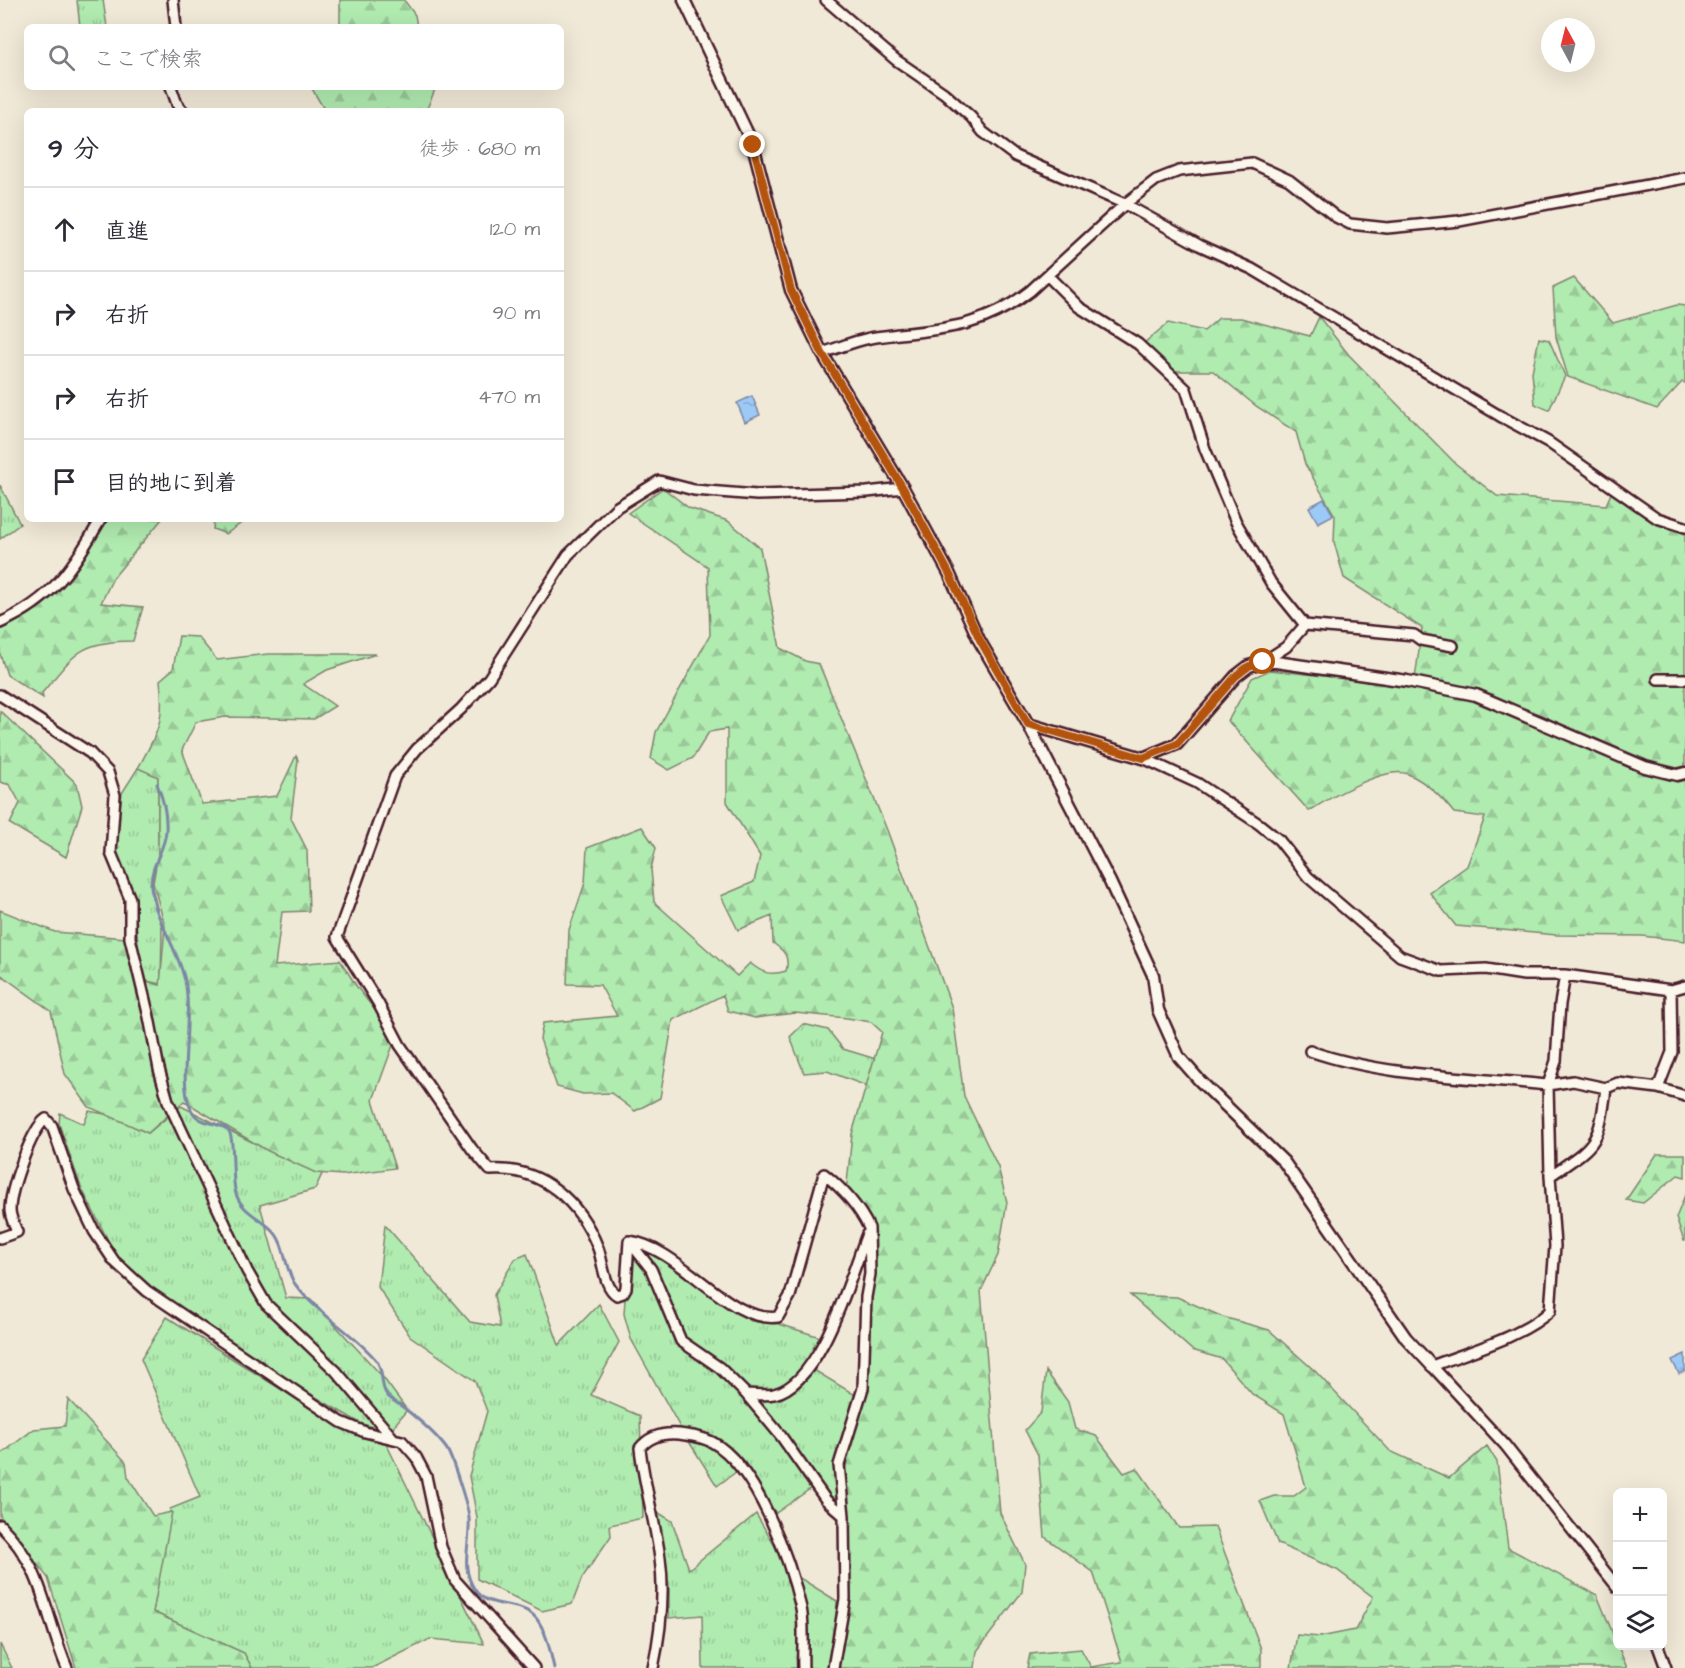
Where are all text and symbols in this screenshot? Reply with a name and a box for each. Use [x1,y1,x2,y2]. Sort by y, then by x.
north arrow [1541,18,1595,72]
search box [24,24,564,90]
icon: search [45,41,78,74]
text: ここで検索 [93,44,203,75]
text: 9 分 [48,131,99,167]
route end [739,131,765,157]
text: 徒歩 · 680 m [419,135,540,163]
icon: ahead [48,213,81,246]
text: 120 m [490,215,540,243]
text: 直進 [105,216,149,247]
icon: right [48,297,81,330]
text: 90 m [492,299,540,327]
text: 右折 [105,300,149,331]
icon: right [48,381,81,414]
text: 470 m [478,383,540,411]
text: 右折 [105,384,149,415]
icon: arrive [48,465,81,498]
text: 目的地に到着 [105,468,237,499]
route start [1249,648,1275,674]
map controls [1613,1488,1667,1650]
button: + [1613,1488,1667,1542]
button: − [1613,1542,1667,1596]
button: layers [1613,1596,1667,1650]

